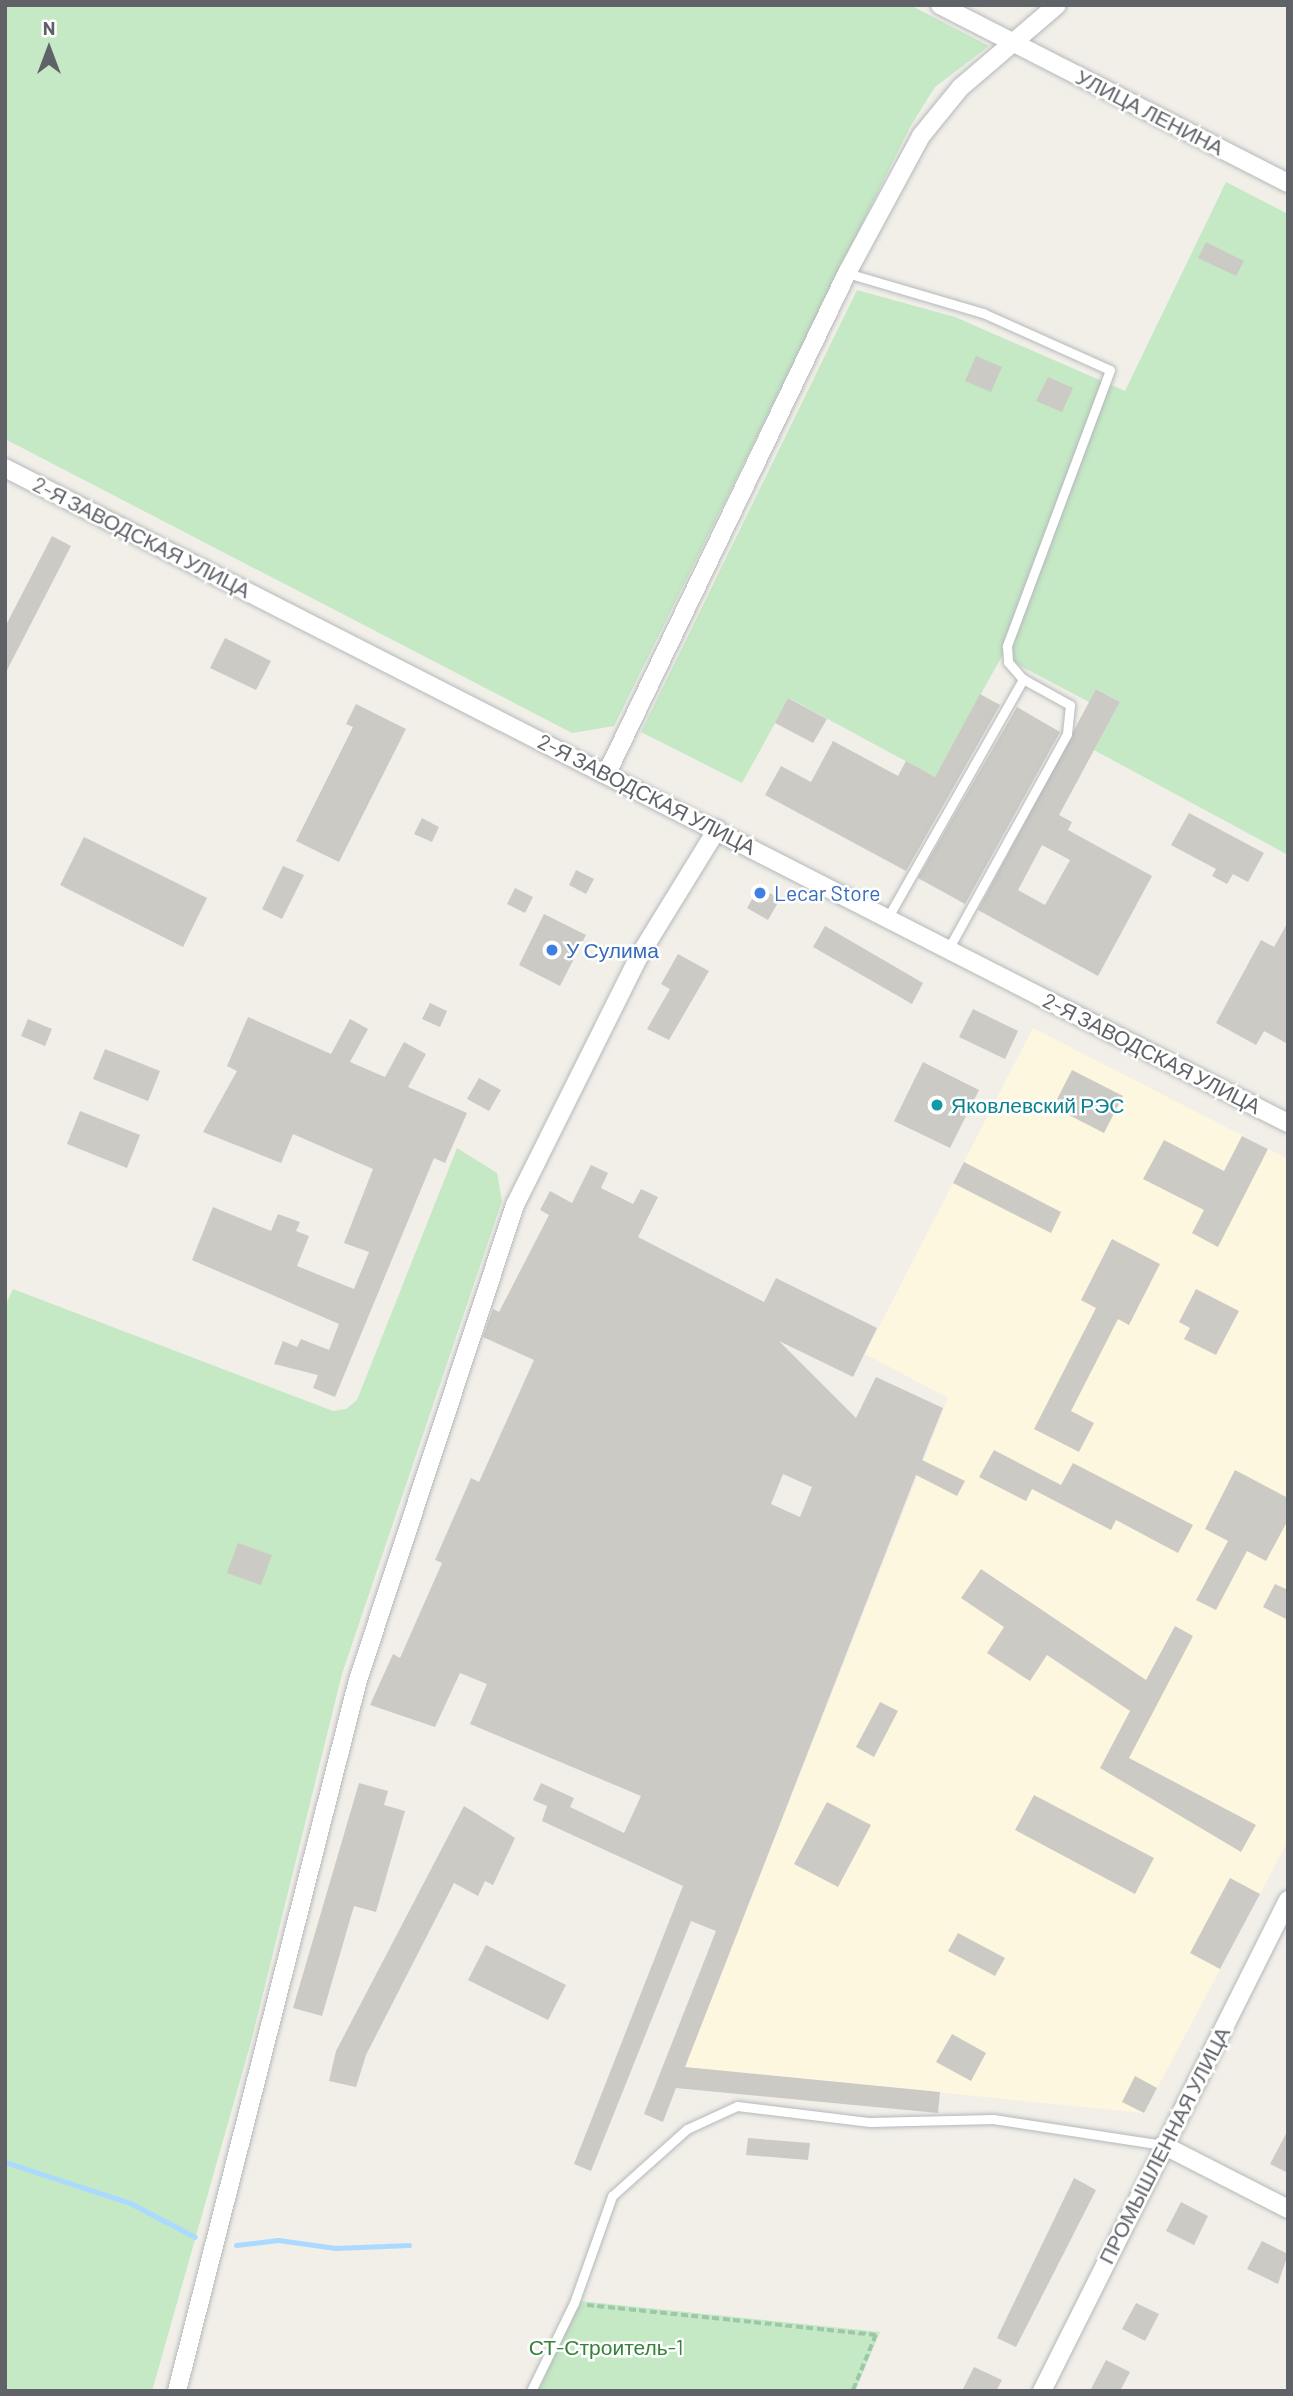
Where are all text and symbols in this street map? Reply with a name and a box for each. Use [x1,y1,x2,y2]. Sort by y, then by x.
north arrow [14,14,84,84]
text: N [43,16,55,39]
street label: УЛИЦА ЛЕНИНА [1072,64,1228,160]
street label: 2-Я ЗАВОДСКАЯ УЛИЦА [29,471,255,603]
street label: 2-Я ЗАВОДСКАЯ УЛИЦА [534,728,760,860]
place label: Lecar Store [774,880,880,906]
marker: Lecar Store [752,885,768,901]
place label: У Сулима [566,937,659,963]
marker: У Сулима [544,942,560,958]
street label: 2-Я ЗАВОДСКАЯ УЛИЦА [1039,987,1265,1119]
place label: Яковлевский РЭС [951,1092,1124,1118]
marker: Яковлевский РЭС [929,1097,945,1113]
street label: ПРОМЫШЛЕННАЯ УЛИЦА [1093,2022,1235,2268]
park label: СТ-Строитель-1 [529,2334,683,2360]

